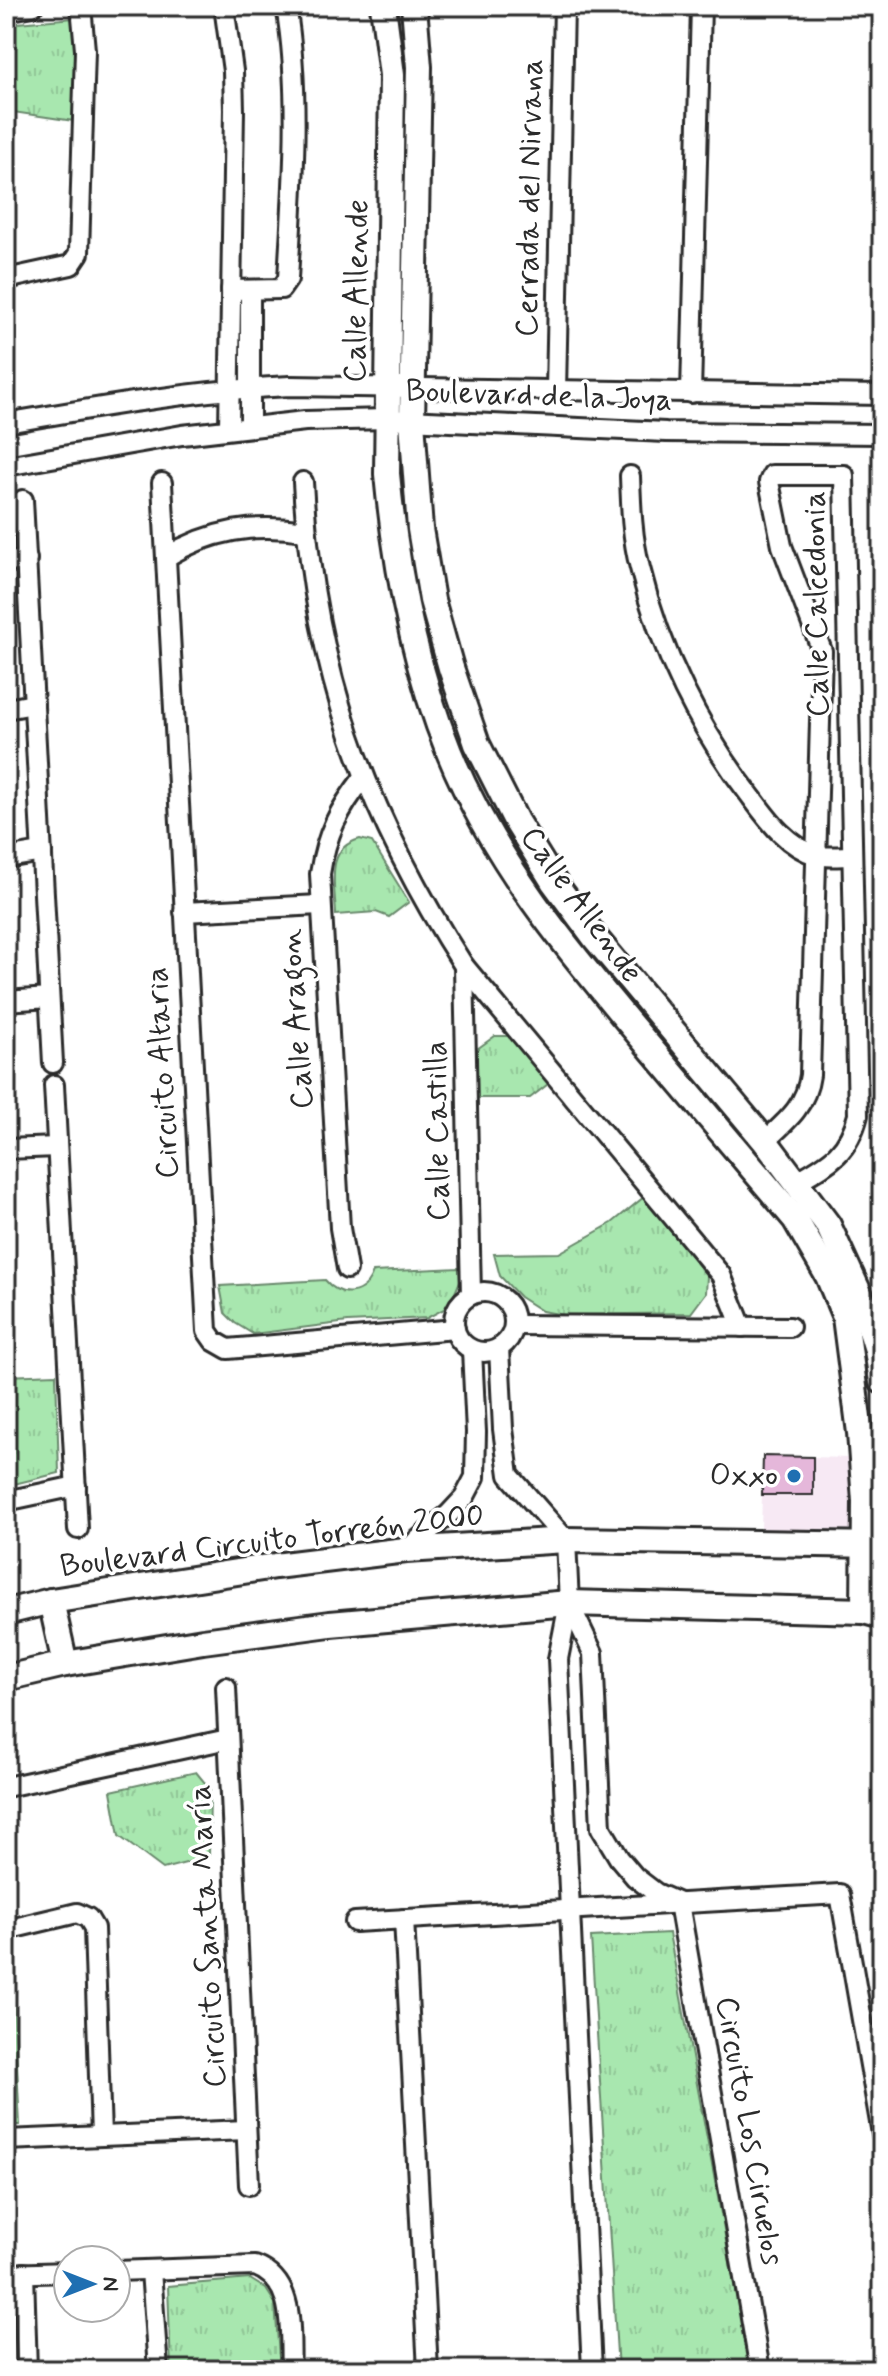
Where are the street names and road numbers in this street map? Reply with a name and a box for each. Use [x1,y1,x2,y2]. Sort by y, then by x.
street label: Cerrada del Nirvana [507,58,553,338]
street label: Calle Allende [334,199,380,383]
street label: Boulevard de la Joya [405,370,673,422]
street label: Calle Calcedonia [794,490,840,718]
street label: Calle Allende [510,818,652,992]
street label: Calle Aragon [270,927,327,1111]
street label: Circuito Altaria [136,966,190,1180]
street label: Calle Castilla [415,1040,461,1222]
street label: Boulevard Circuito Torreón 2000 [57,1494,487,1588]
street label: Circuito Santa María [179,1783,237,2089]
street label: Circuito Los Ciruelos [705,1993,793,2269]

